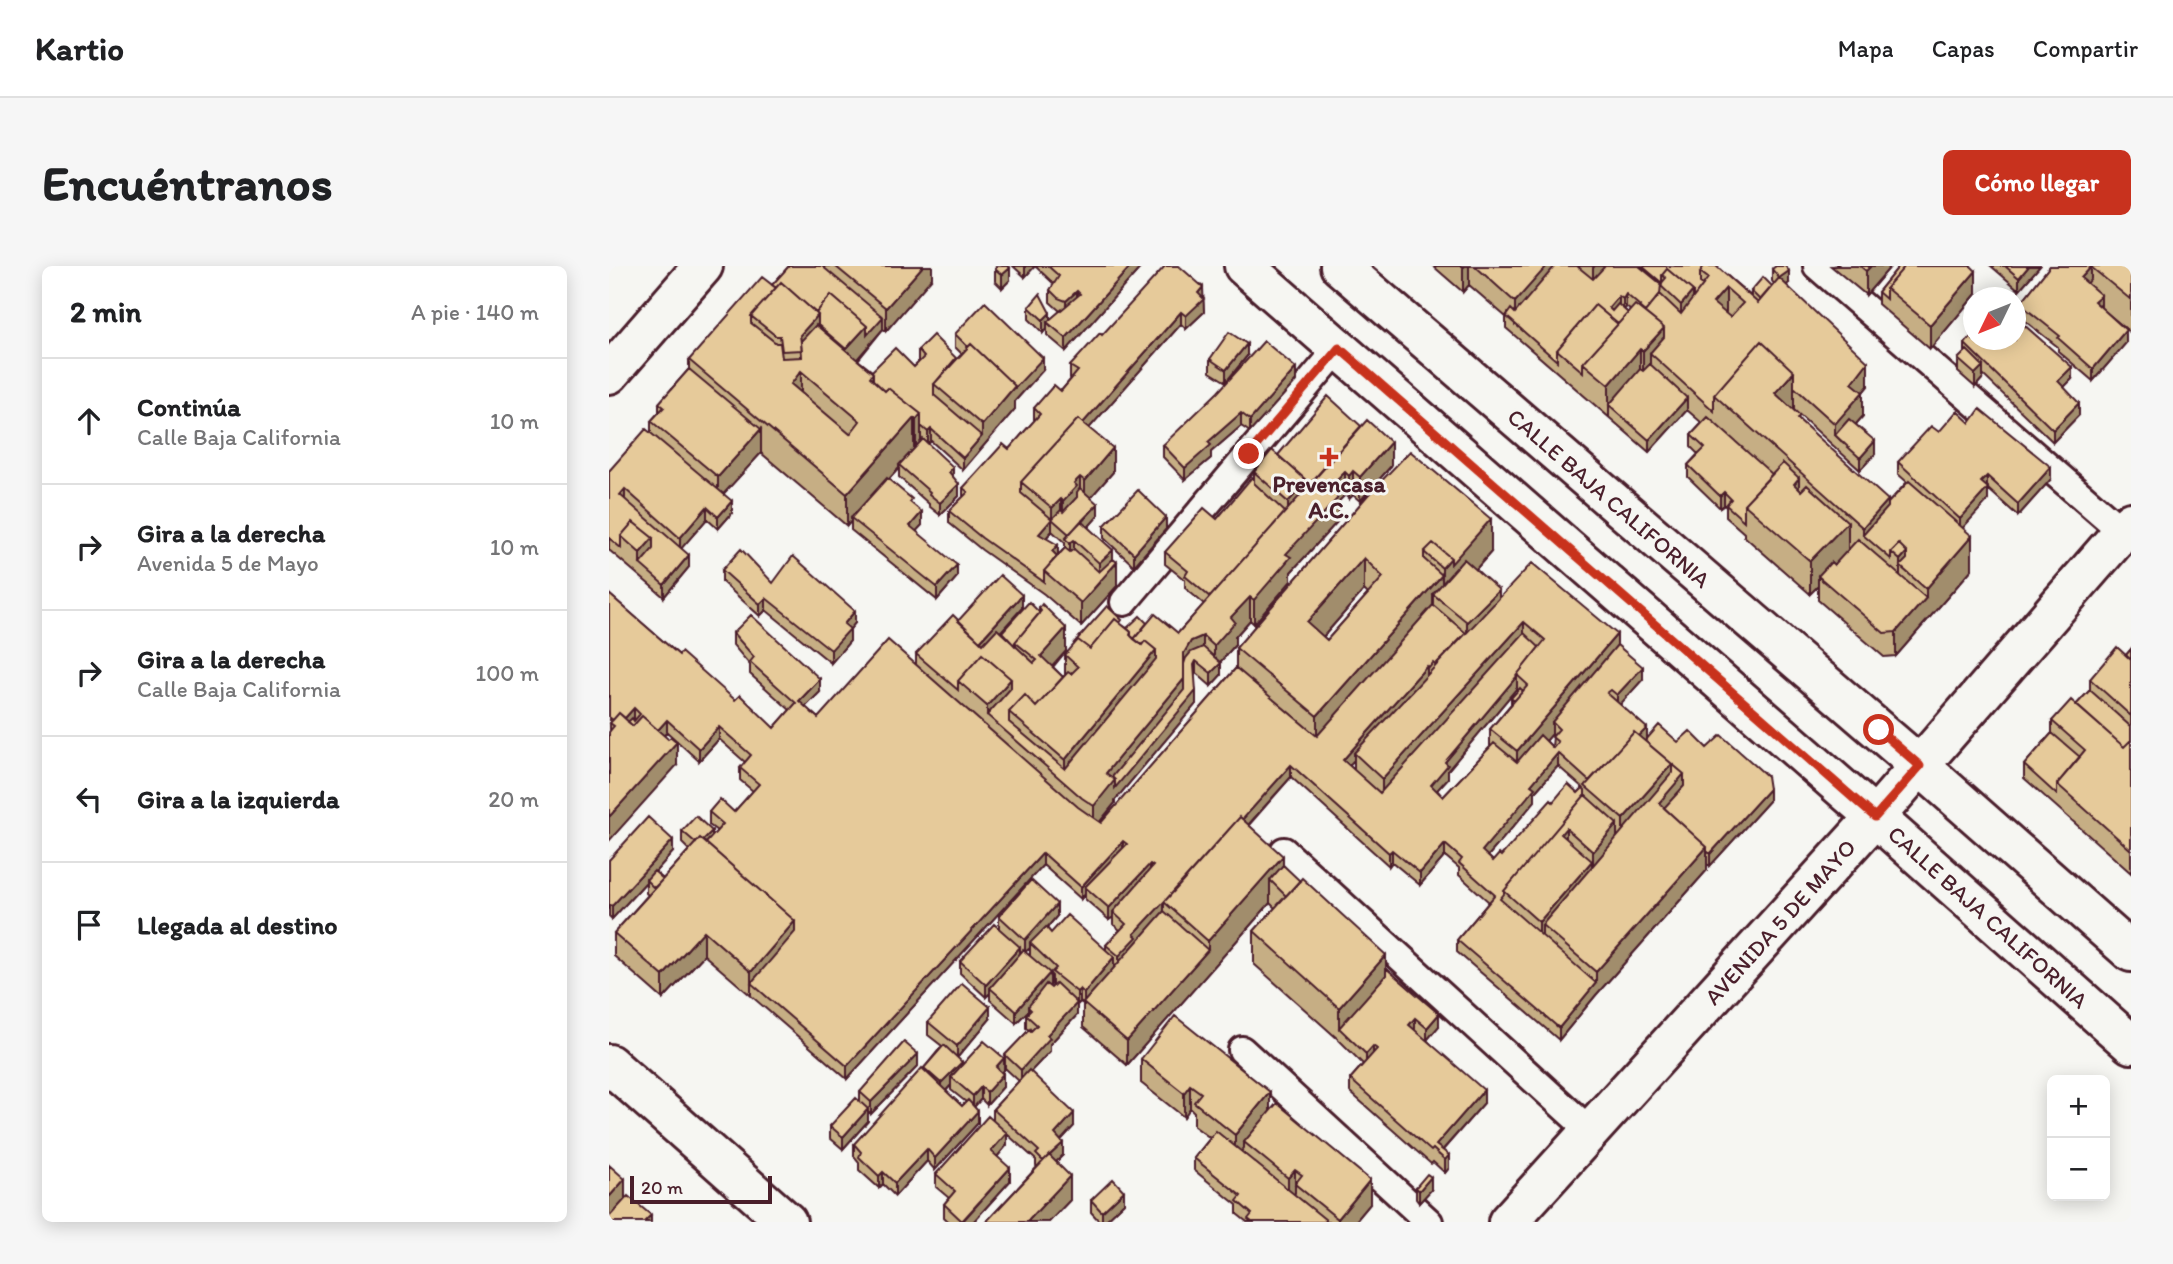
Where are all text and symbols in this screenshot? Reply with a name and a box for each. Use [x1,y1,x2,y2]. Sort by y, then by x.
text: Kartio [35,29,124,68]
text: Mapa [1838,34,1894,63]
text: Capas [1932,34,1995,63]
text: Compartir [2033,34,2138,63]
button: Cómo llegar [1943,150,2131,215]
text: Encuéntranos [42,153,333,212]
north arrow [1963,287,2026,350]
text: 2 min [70,293,141,330]
text: A pie · 140 m [411,298,539,326]
text: Continúa [137,391,241,423]
icon: ahead [70,402,108,440]
street label: CALLE BAJA CALIFORNIA [1502,402,1716,594]
text: 10 m [490,407,539,435]
text: Calle Baja California [137,423,341,451]
route end [1233,438,1264,469]
marker: Prevencasa A.C. [1319,447,1339,467]
place label: Prevencasa A.C. [1273,470,1386,524]
text: Gira a la derecha [137,517,325,549]
icon: right [70,528,108,566]
text: 10 m [490,533,539,561]
text: Avenida 5 de Mayo [137,549,319,577]
text: Gira a la derecha [137,643,325,675]
icon: right [70,654,108,692]
text: 100 m [475,659,539,687]
text: Calle Baja California [137,675,341,703]
route start [1863,714,1894,745]
icon: left [70,780,108,818]
text: Gira a la izquierda [137,783,340,815]
text: 20 m [488,785,539,813]
street label: CALLE BAJA CALIFORNIA [1882,820,2094,1014]
street label: AVENIDA 5 DE MAYO [1698,833,1862,1011]
icon: arrive [70,906,108,944]
text: Llegada al destino [137,909,338,941]
map controls [2047,1075,2110,1201]
button: + [2047,1075,2110,1138]
button: − [2047,1138,2110,1201]
scale bar [630,1173,772,1205]
text: 20 m [641,1176,683,1199]

